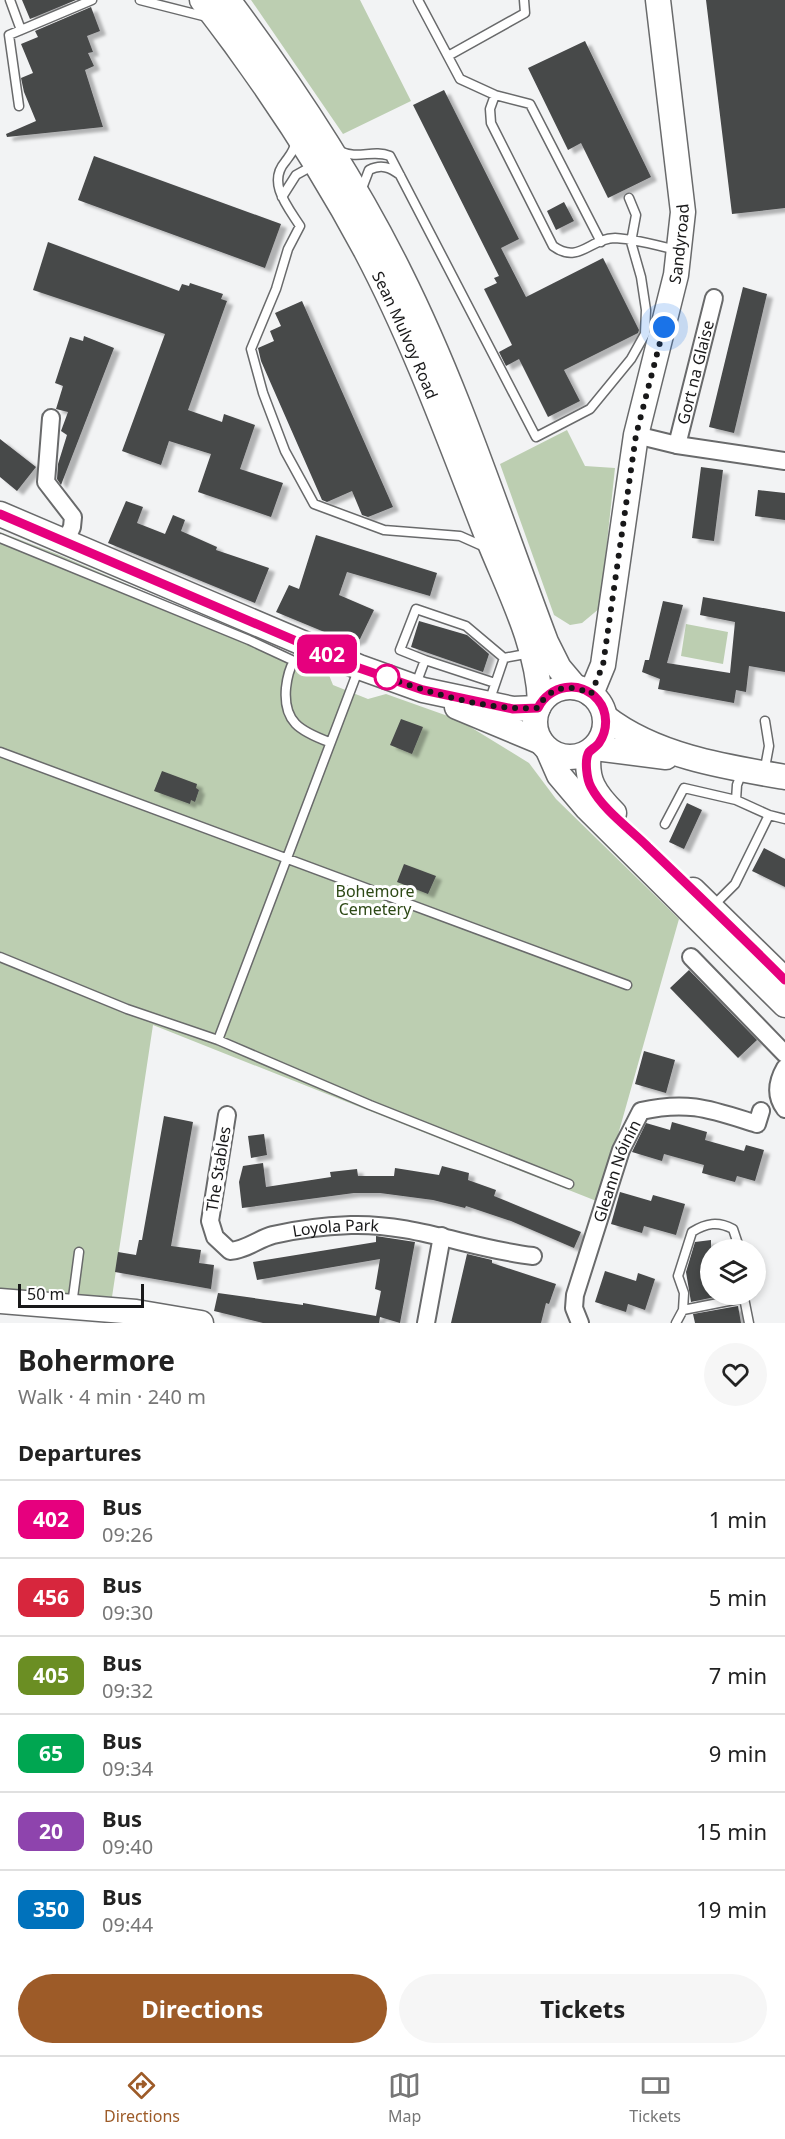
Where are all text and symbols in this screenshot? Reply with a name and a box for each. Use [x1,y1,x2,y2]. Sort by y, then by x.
street label: Sandyroad [663,203,694,286]
street label: Sean Mulvoy Road [367,267,443,402]
your location [649,312,679,342]
street label: Gort na Glaise [672,318,719,427]
line badge: 402 [292,634,362,674]
text: 402 [309,640,345,668]
unlabelled marker [374,664,400,690]
park label: Bohemore Cemetery [336,880,414,920]
street label: Gleann Nóinín [588,1116,646,1225]
street label: The Stables [200,1125,236,1213]
street label: Loyola Park [291,1214,380,1242]
map controls [700,1239,766,1305]
button: layers [700,1239,766,1305]
scale bar [18,1281,144,1308]
text: 50 m [27,1283,64,1305]
text: Bohermore [18,1341,175,1379]
button: heart [704,1343,767,1406]
text: Walk · 4 min · 240 m [18,1383,206,1410]
text: Departures [18,1437,142,1467]
text: Bus [102,1491,142,1521]
text: 1 min [709,1504,767,1534]
text: 402 [33,1505,69,1533]
text: 09:26 [102,1521,153,1548]
text: Bus [102,1569,142,1599]
text: 5 min [709,1582,767,1612]
text: 456 [33,1583,69,1611]
text: 09:30 [102,1599,153,1626]
text: Bus [102,1647,142,1677]
text: 7 min [709,1660,767,1690]
text: 405 [33,1661,69,1689]
text: 09:32 [102,1677,153,1704]
text: Bus [102,1725,142,1755]
text: 9 min [709,1738,767,1768]
text: 65 [39,1739,63,1767]
text: 09:34 [102,1755,153,1782]
text: Bus [102,1803,142,1833]
text: 15 min [696,1816,767,1846]
text: 20 [39,1817,63,1845]
text: 09:40 [102,1833,153,1860]
text: Bus [102,1881,142,1911]
text: 19 min [696,1894,767,1924]
text: 350 [33,1895,69,1923]
text: 09:44 [102,1911,153,1938]
button: Directions [18,1974,387,2043]
button: Tickets [399,1974,767,2043]
tab: Directions [104,2069,180,2127]
tab: Map [388,2069,421,2127]
tab: Tickets [629,2069,681,2127]

